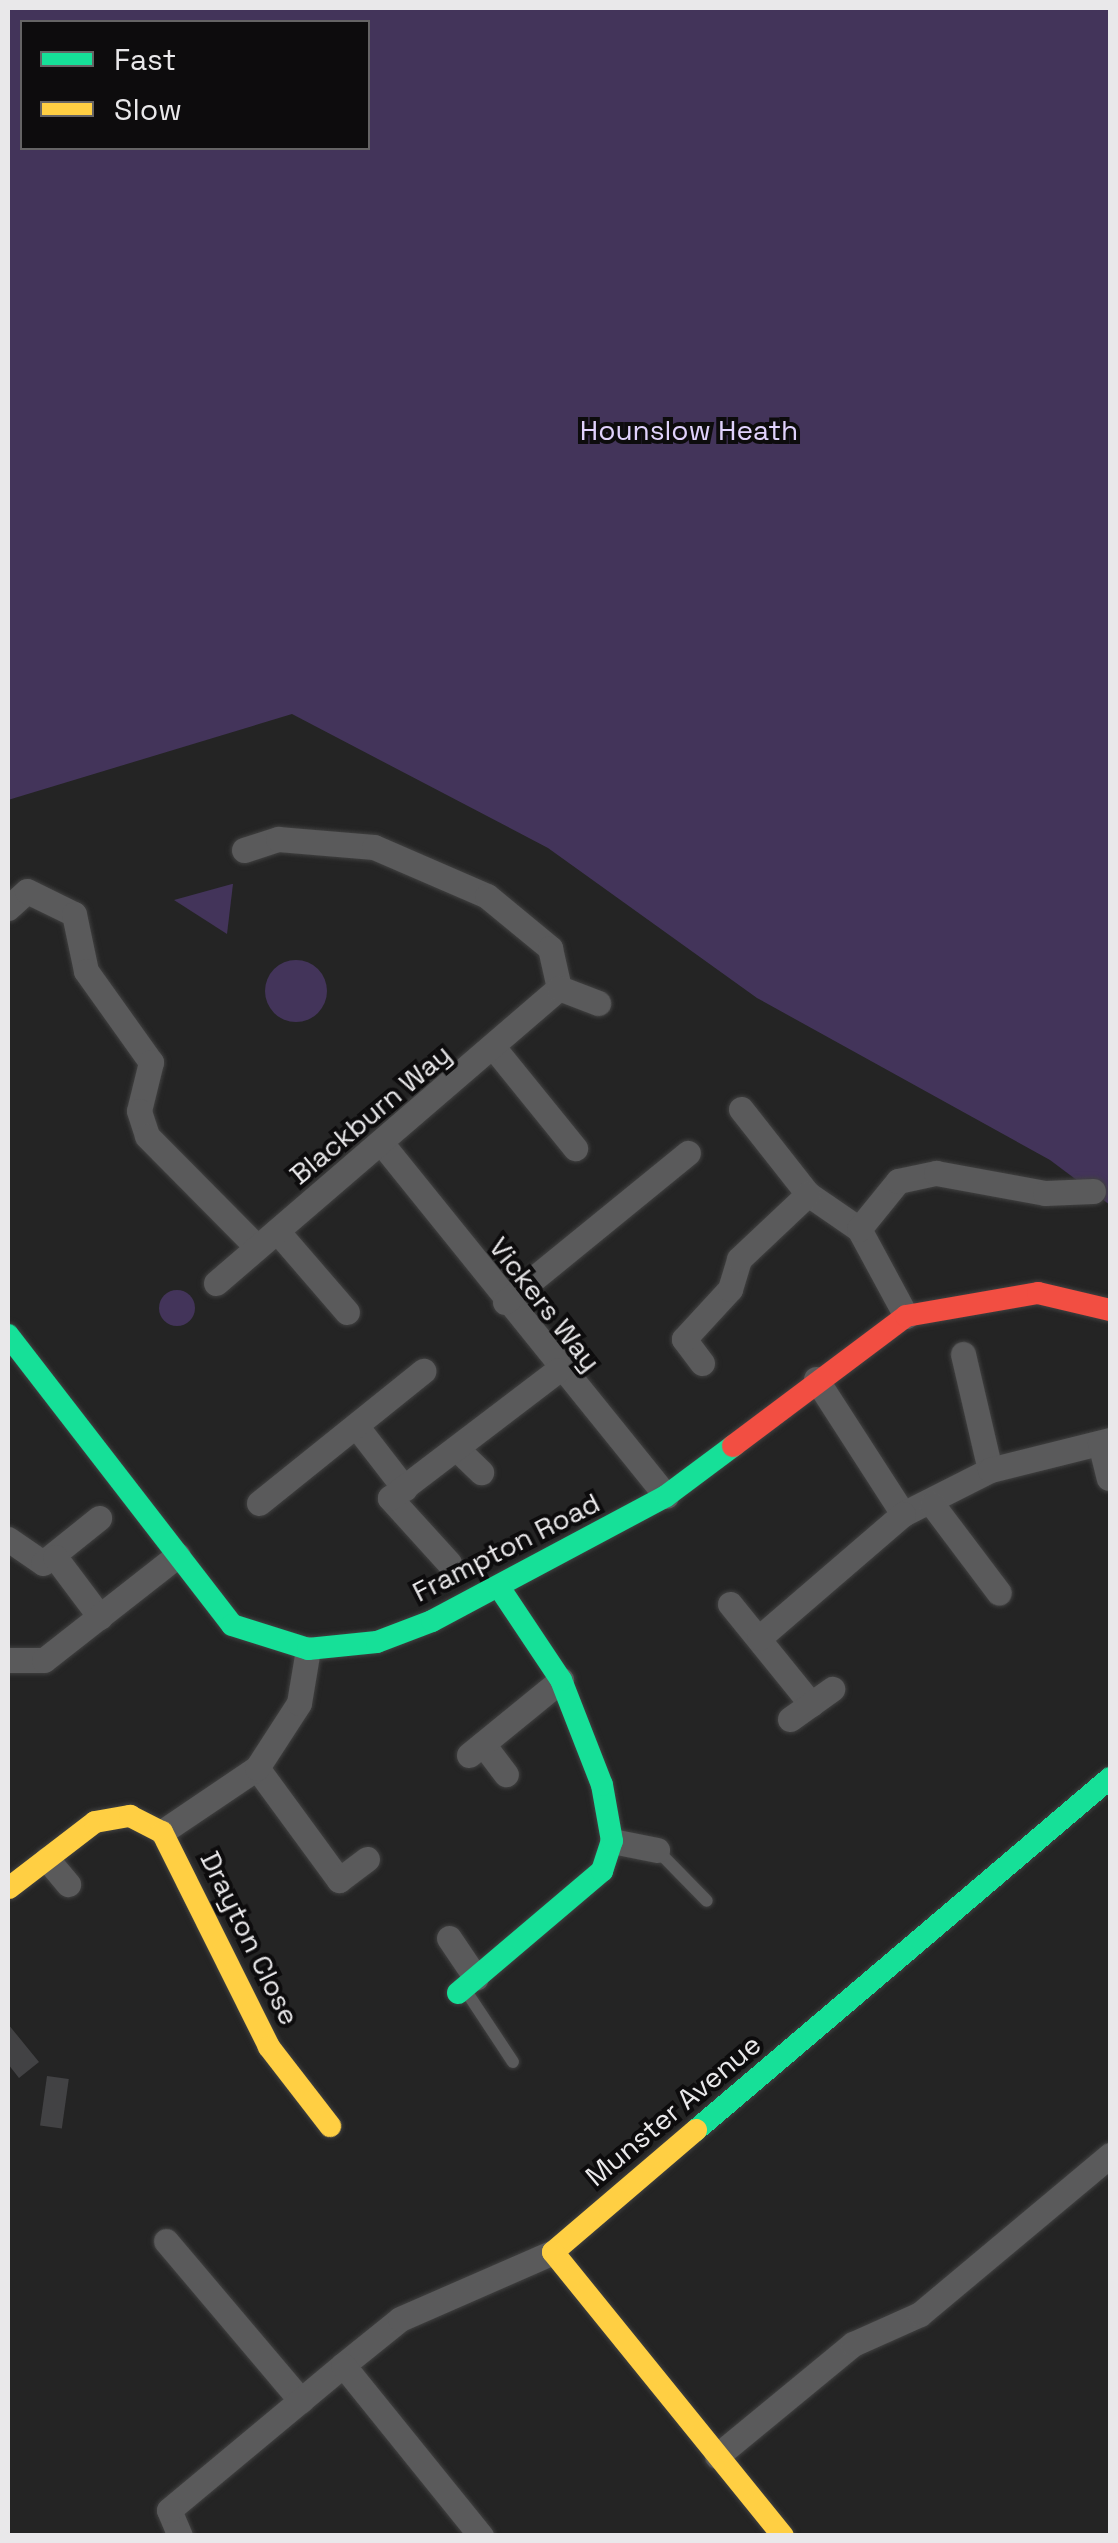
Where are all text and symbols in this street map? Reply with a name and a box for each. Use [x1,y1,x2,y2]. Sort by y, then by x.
legend [20,20,370,150]
text: Fast [114,40,176,79]
text: Slow [114,90,182,129]
park label: Hounslow Heath [580,413,798,447]
street label: Blackburn Way [283,1037,457,1191]
street label: Vickers Way [482,1230,608,1378]
street label: Frampton Road [407,1485,605,1609]
street label: Drayton Close [193,1846,307,2030]
street label: Munster Avenue [578,2027,768,2193]

